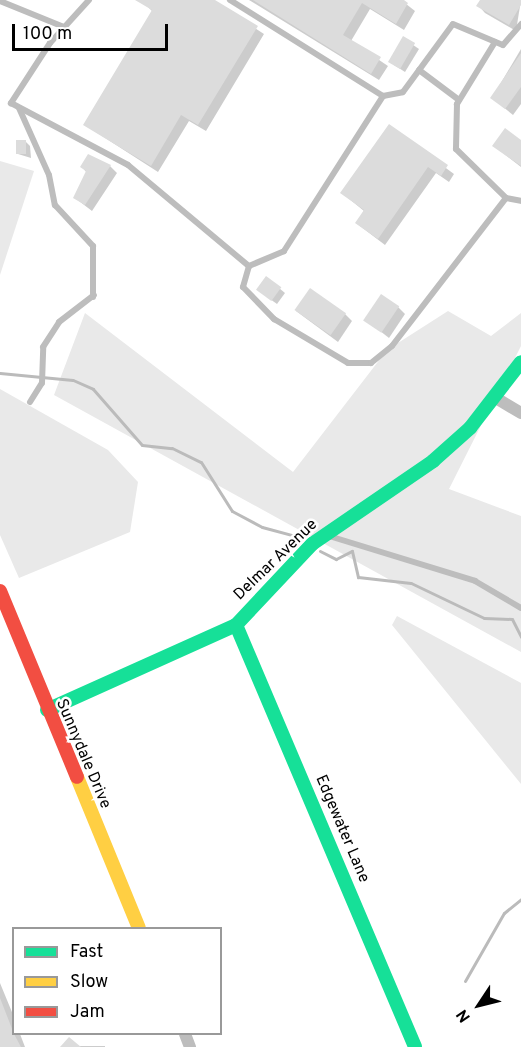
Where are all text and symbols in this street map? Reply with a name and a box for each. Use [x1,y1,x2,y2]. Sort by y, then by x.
scale bar [15,12,171,50]
text: 100 m [23,23,72,46]
street label: Delmar Avenue [230,515,322,605]
street label: Sunnydale Drive [51,696,115,812]
street label: Edgewater Lane [311,772,373,886]
legend [12,927,222,1035]
text: Fast [70,941,103,964]
text: Slow [70,971,108,994]
north arrow [449,975,509,1035]
text: Jam [70,1001,105,1024]
text: N [453,1005,476,1026]

